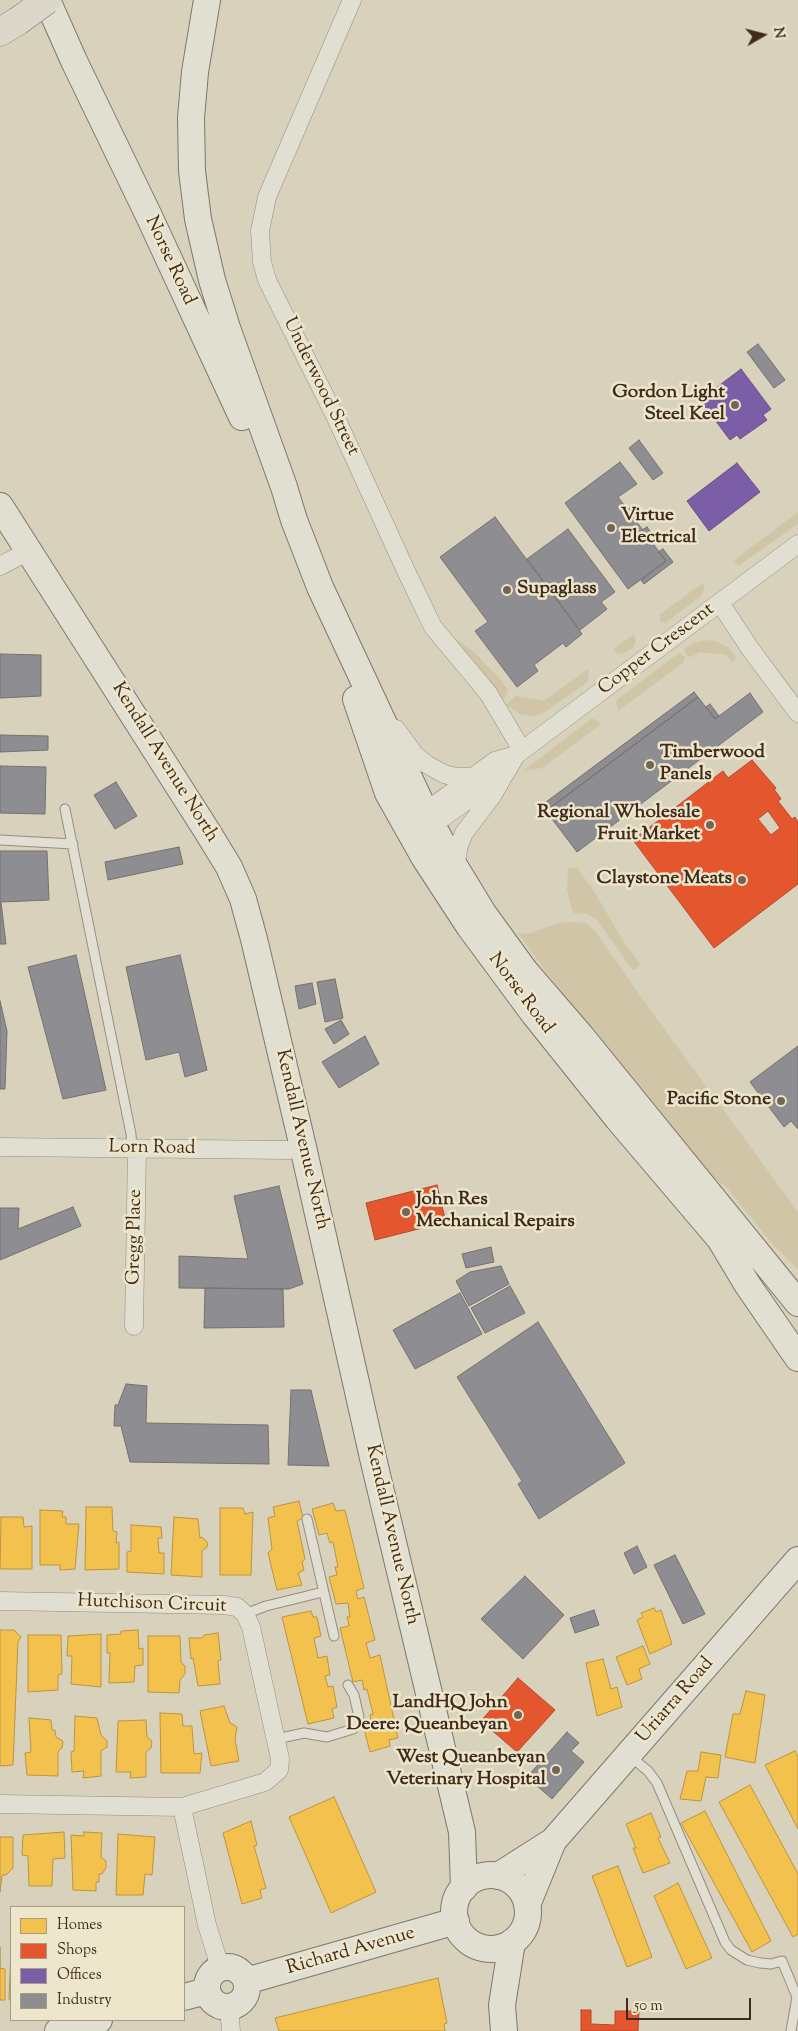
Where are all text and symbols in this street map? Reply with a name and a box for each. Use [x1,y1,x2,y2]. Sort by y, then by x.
north arrow [738,10,788,60]
text: N [767,26,789,40]
street label: Norse Road [138,213,200,309]
street label: Underwood Street [277,314,363,460]
place label: Gordon Light Steel Keel [612,383,725,427]
marker: Gordon Light Steel Keel [729,399,741,411]
place label: Virtue Electrical [621,506,697,550]
marker: Virtue Electrical [605,522,617,534]
place label: Supaglass [517,579,597,601]
marker: Supaglass [501,584,513,596]
street label: Copper Crescent [594,599,720,701]
street label: Kendall Avenue North [105,679,223,847]
place label: Timberwood Panels [660,743,765,787]
marker: Timberwood Panels [644,759,656,771]
place label: Regional Wholesale Fruit Market [537,803,700,847]
marker: Regional Wholesale Fruit Market [704,819,716,831]
place label: Claystone Meats [597,869,732,891]
marker: Claystone Meats [736,874,748,886]
street label: Norse Road [482,949,558,1039]
street label: Kendall Avenue North [269,1048,333,1232]
place label: Pacific Stone [667,1090,771,1112]
marker: Pacific Stone [775,1095,787,1107]
street label: Lorn Road [108,1137,196,1161]
street label: Gregg Place [124,1189,148,1285]
place label: John Res Mechanical Repairs [416,1190,575,1234]
marker: John Res Mechanical Repairs [400,1206,412,1218]
street label: Kendall Avenue North [359,1443,423,1627]
street label: Hutchison Circuit [77,1591,227,1619]
street label: Uriarra Road [633,1653,719,1749]
place label: LandHQ John Deere: Queanbeyan [347,1693,508,1737]
marker: LandHQ John Deere: Queanbeyan [512,1709,524,1721]
place label: West Queanbeyan Veterinary Hospital [386,1748,546,1792]
marker: West Queanbeyan Veterinary Hospital [550,1764,562,1776]
legend [10,1906,185,2021]
text: Homes [57,1915,102,1936]
street label: Richard Avenue [284,1923,418,1981]
text: Shops [57,1940,97,1961]
text: Offices [57,1965,102,1986]
scale bar [628,1988,753,2020]
text: Industry [57,1990,112,2011]
text: 50 m [634,1996,663,2017]

